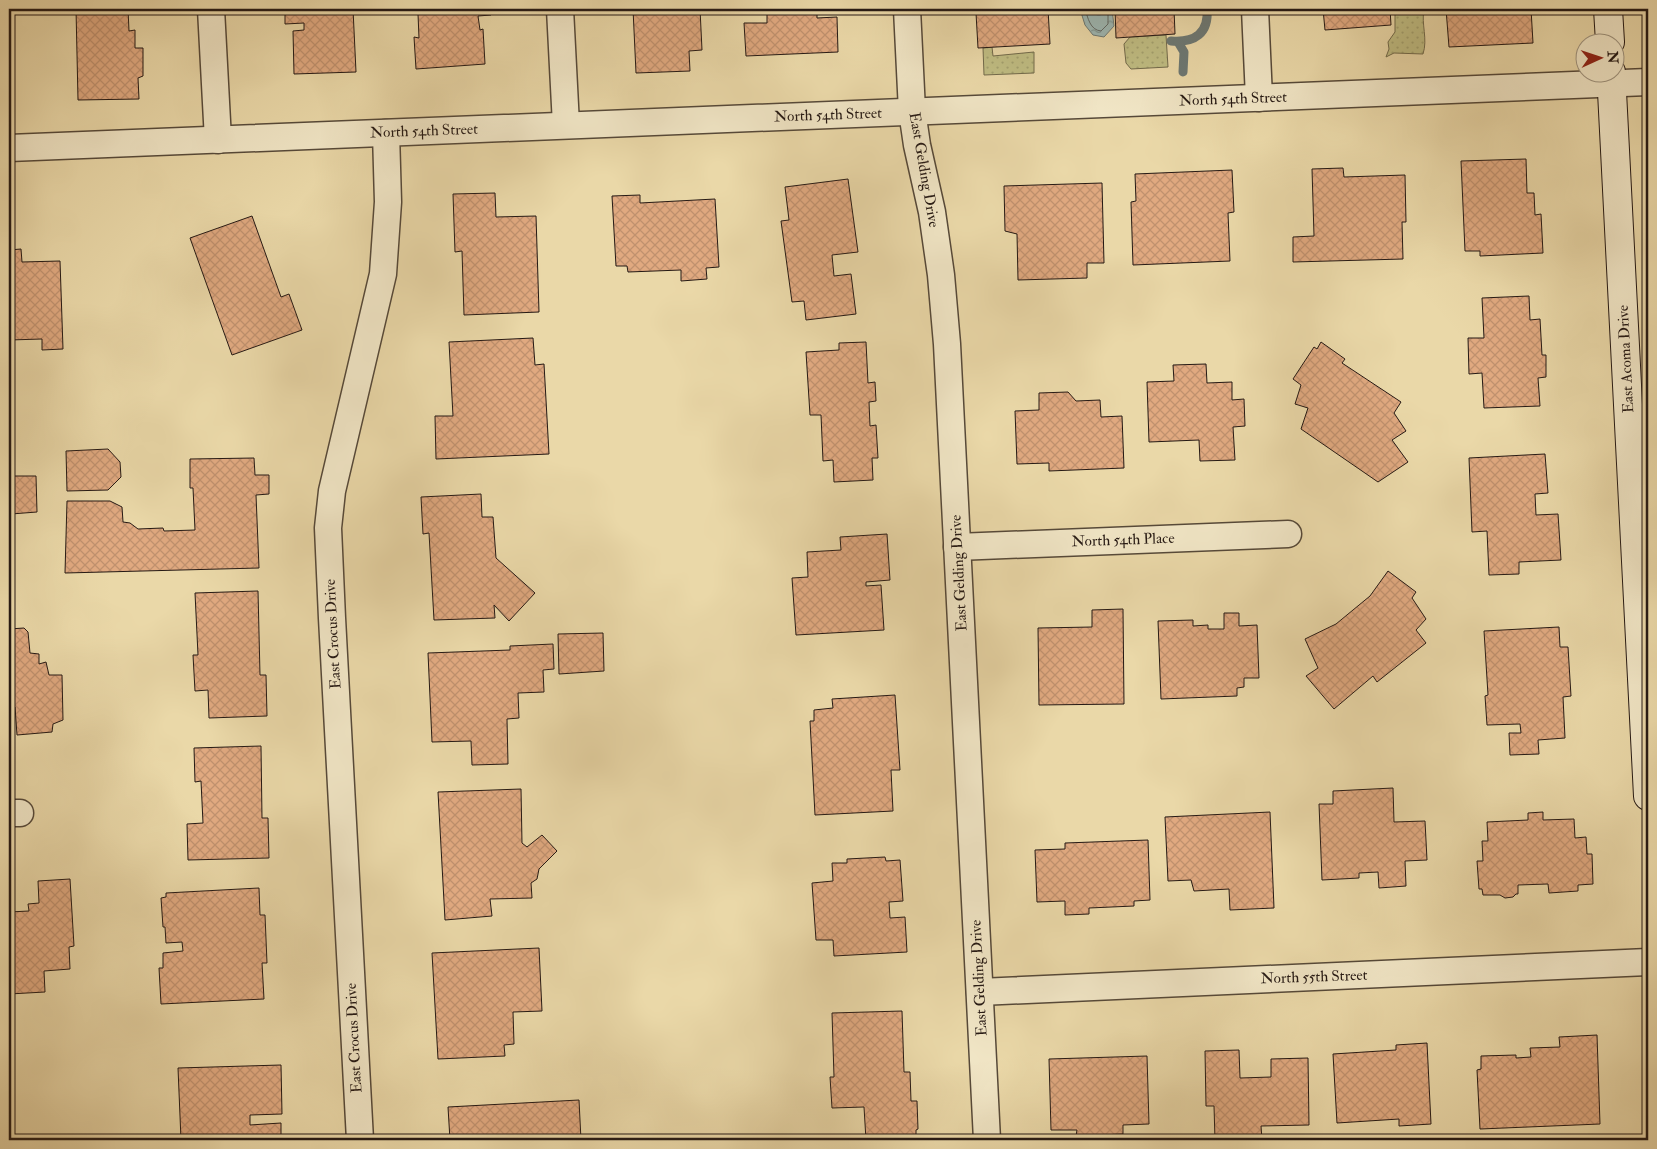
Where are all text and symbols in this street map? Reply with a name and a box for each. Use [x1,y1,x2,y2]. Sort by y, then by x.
north arrow [1574,32,1624,82]
text: N [1604,50,1621,65]
street label: North 54th Street [1179,88,1287,110]
street label: North 54th Street [774,104,882,126]
street label: East Gelding Drive [905,111,943,229]
street label: North 54th Street [370,120,478,142]
street label: East Acoma Drive [1614,304,1638,414]
street label: East Gelding Drive [946,514,972,632]
street label: North 54th Place [1071,529,1175,551]
street label: East Crocus Drive [321,578,345,690]
street label: East Gelding Drive [966,919,992,1037]
street label: North 55th Street [1260,966,1368,988]
street label: East Crocus Drive [342,982,366,1094]

